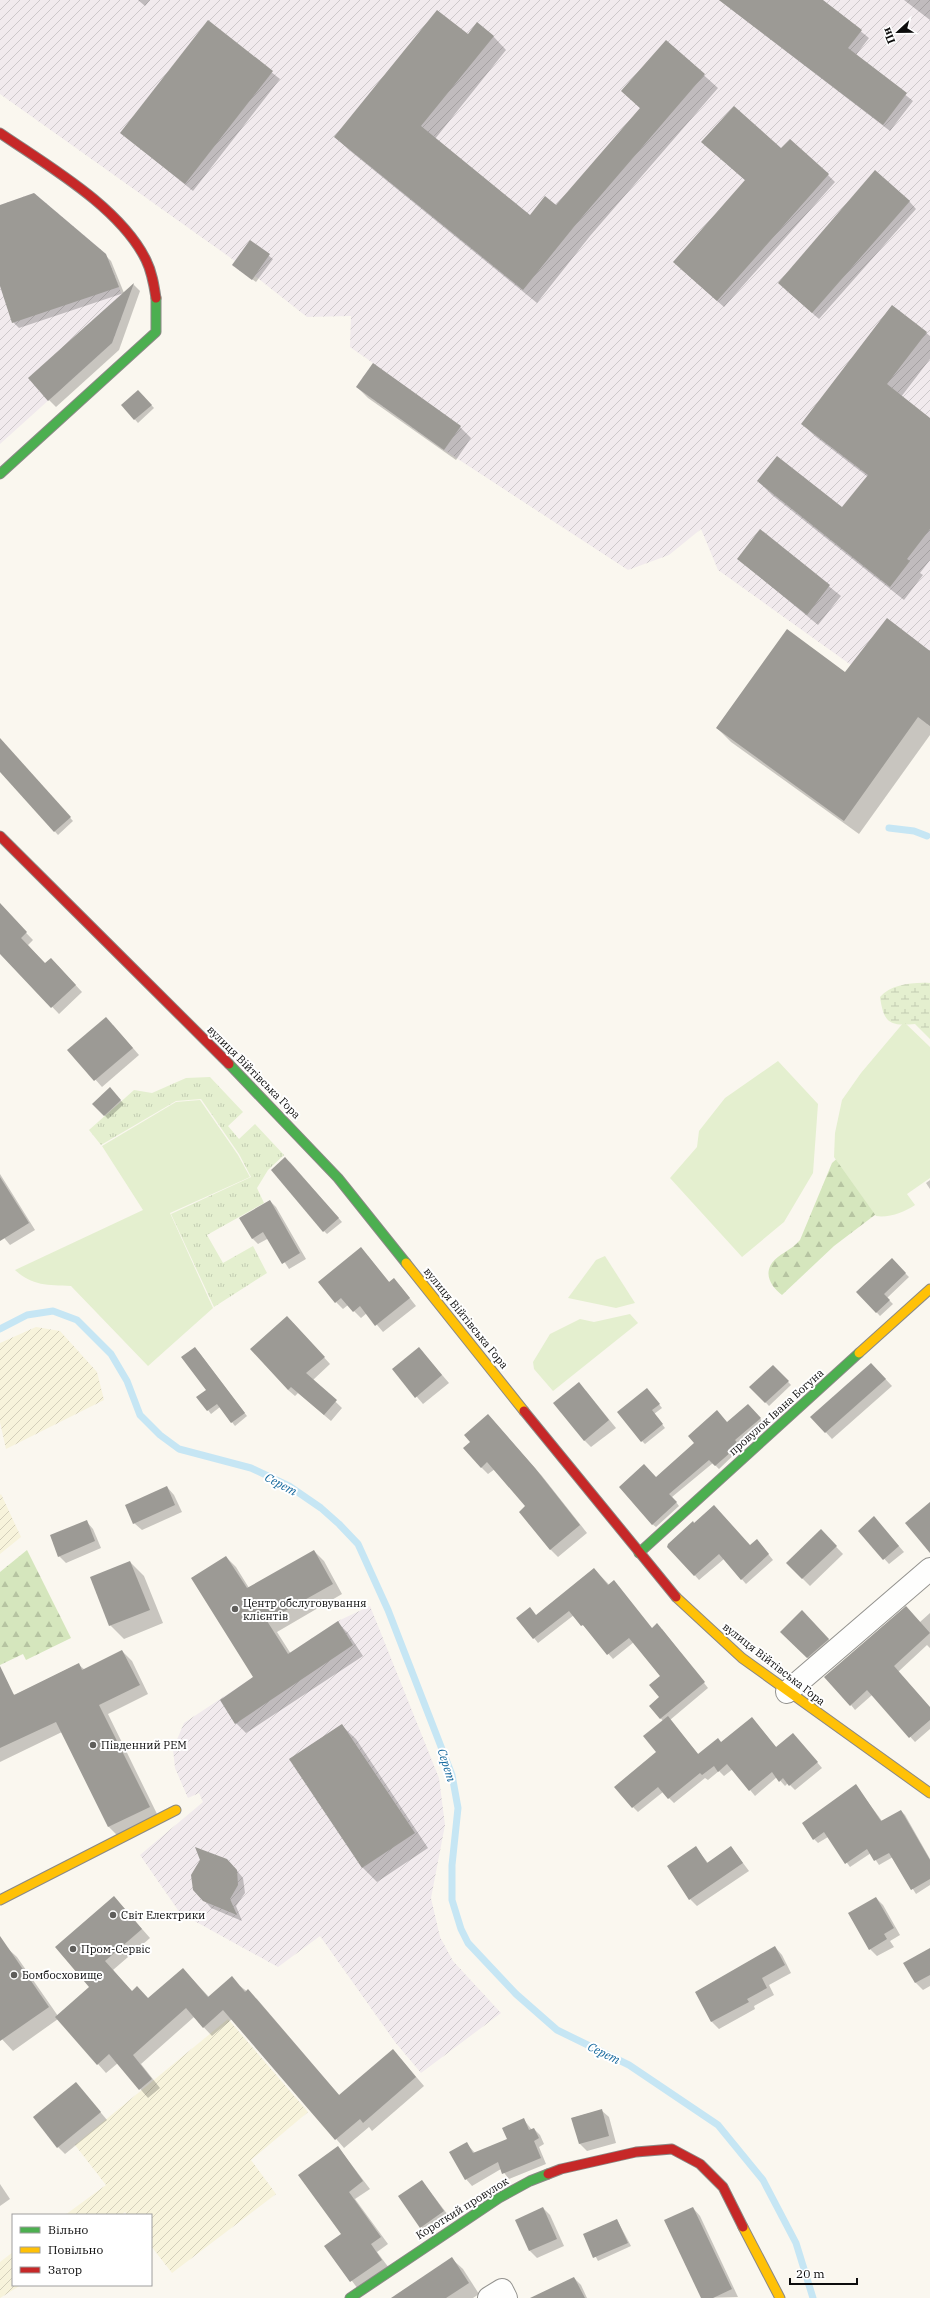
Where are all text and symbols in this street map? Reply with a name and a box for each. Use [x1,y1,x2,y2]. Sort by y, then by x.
north arrow [878,12,918,52]
text: Пн [879,25,898,46]
street label: вулиця Війтівська Гора [204,1022,304,1122]
street label: вулиця Війтівська Гора [421,1264,511,1372]
street label: провулок Івана Богуна [726,1366,826,1458]
water label: Серет [262,1469,300,1499]
place label: Центр обслуговування клієнтів [243,1596,367,1623]
marker: Центр обслуговування клієнтів [230,1604,240,1614]
street label: вулиця Війтівська Гора [720,1620,828,1708]
place label: Південний РЕМ [101,1738,187,1752]
marker: Південний РЕМ [88,1740,98,1750]
water label: Серет [435,1746,459,1784]
place label: Світ Електрики [121,1908,205,1922]
marker: Світ Електрики [108,1910,118,1920]
place label: Пром-Сервіс [81,1942,151,1956]
marker: Пром-Сервіс [68,1944,78,1954]
place label: Бомбосховище [22,1968,103,1982]
marker: Бомбосховище [9,1970,19,1980]
water label: Серет [585,2039,623,2067]
street label: Короткий провулок [413,2173,511,2242]
legend [12,2214,152,2286]
text: Вільно [48,2222,89,2237]
text: Повільно [48,2242,103,2257]
scale bar [790,2260,857,2286]
text: Затор [48,2262,82,2277]
text: 20 m [796,2266,825,2281]

